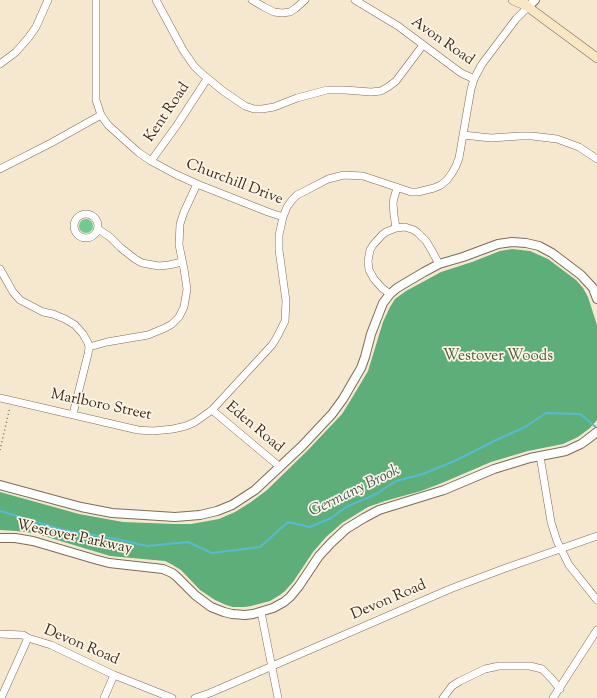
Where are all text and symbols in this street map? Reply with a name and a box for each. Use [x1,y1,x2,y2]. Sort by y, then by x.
street label: Avon Road [407,14,477,70]
street label: Kent Road [142,80,194,146]
street label: Churchill Drive [183,156,285,210]
park label: Westover Woods [443,348,553,366]
street label: Marlboro Street [49,387,153,425]
street label: Eden Road [221,399,287,457]
water label: Germany Brook [306,462,404,522]
street label: Westover Parkway [14,517,134,559]
street label: Devon Road [349,577,429,625]
street label: Devon Road [41,622,121,670]

